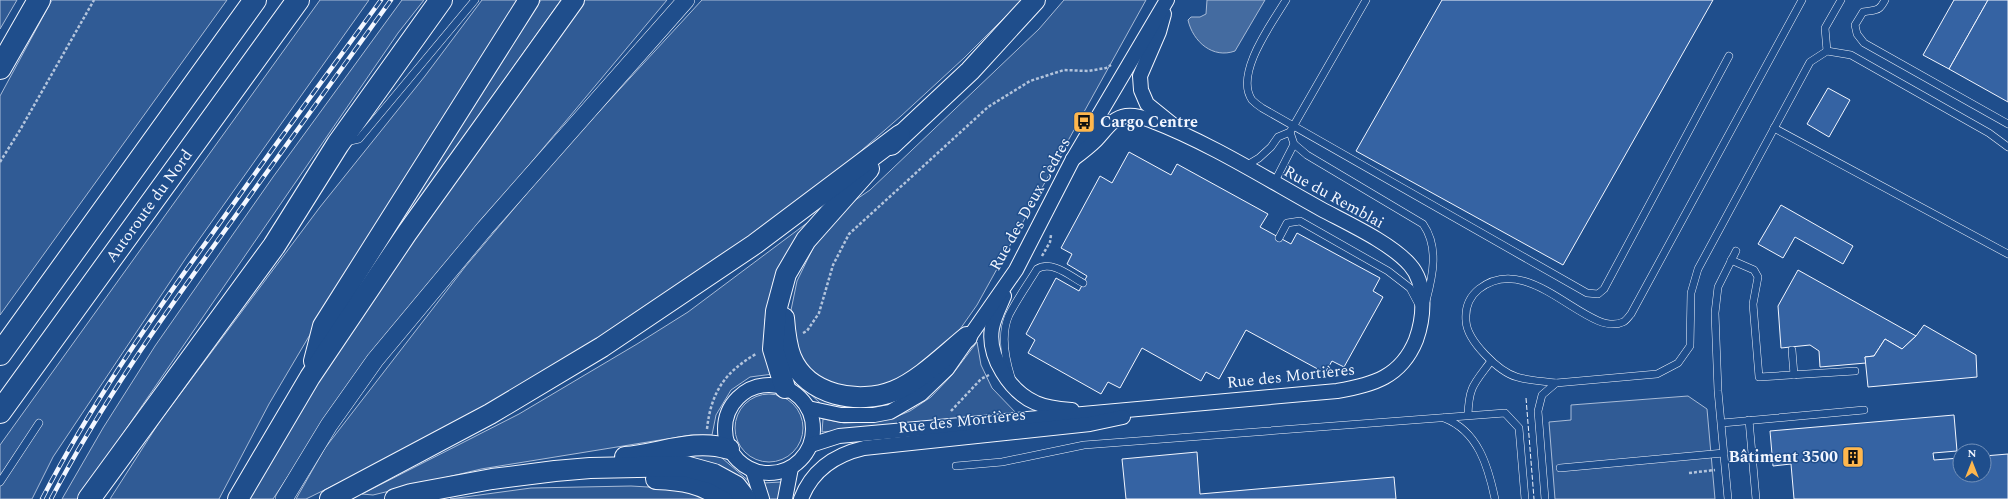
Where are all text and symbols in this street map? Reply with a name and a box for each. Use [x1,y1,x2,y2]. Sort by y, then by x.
bus stop icon: Cargo Centre [1071,109,1097,135]
place label: Cargo Centre [1100,110,1198,134]
street label: Rue des Deux Cèdres [983,133,1077,275]
street label: Autoroute du Nord [100,144,198,268]
street label: Rue du Remblai [1279,159,1389,235]
street label: Rue des Mortières [1226,357,1356,395]
street label: Rue des Mortières [897,402,1027,440]
north arrow [1952,443,1992,483]
building icon: Bâtiment 3500 [1840,444,1866,470]
place label: Bâtiment 3500 [1728,445,1838,469]
text: N [1968,445,1977,462]

